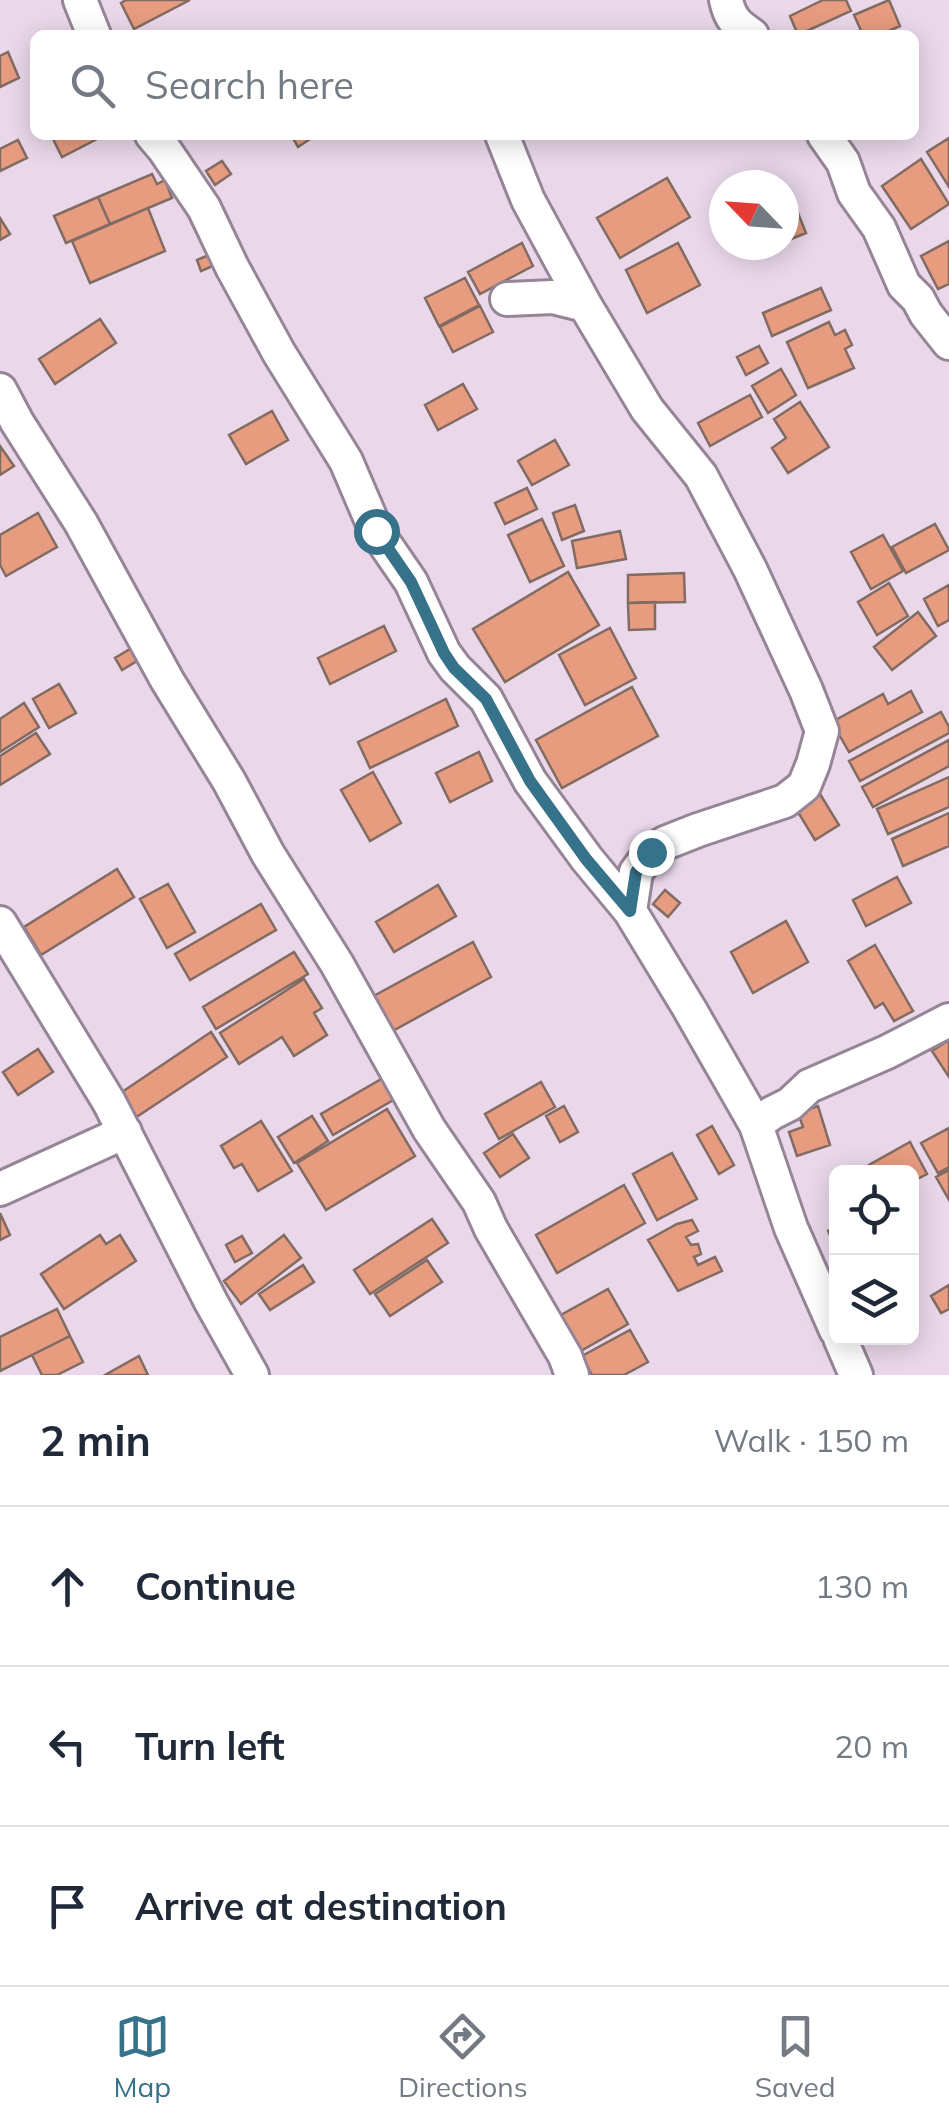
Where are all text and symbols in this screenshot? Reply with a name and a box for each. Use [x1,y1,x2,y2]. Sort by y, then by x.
search box [30,30,919,140]
icon: search [65,58,120,113]
text: Search here [145,61,354,109]
north arrow [709,170,799,260]
route start [354,509,400,555]
route end [629,830,675,876]
map controls [829,1165,919,1345]
button: locate [829,1165,919,1255]
button: layers [829,1255,919,1345]
text: 2 min [40,1414,151,1467]
text: Walk · 150 m [714,1420,909,1460]
icon: ahead [40,1559,95,1614]
text: Continue [135,1562,296,1610]
text: 130 m [815,1566,909,1606]
icon: left [40,1719,95,1774]
text: Turn left [135,1722,285,1770]
text: 20 m [834,1726,909,1766]
icon: arrive [40,1879,95,1934]
text: Arrive at destination [135,1882,507,1930]
tab: Map [114,2009,171,2104]
tab: Directions [398,2009,528,2104]
tab: Saved [755,2009,835,2104]

